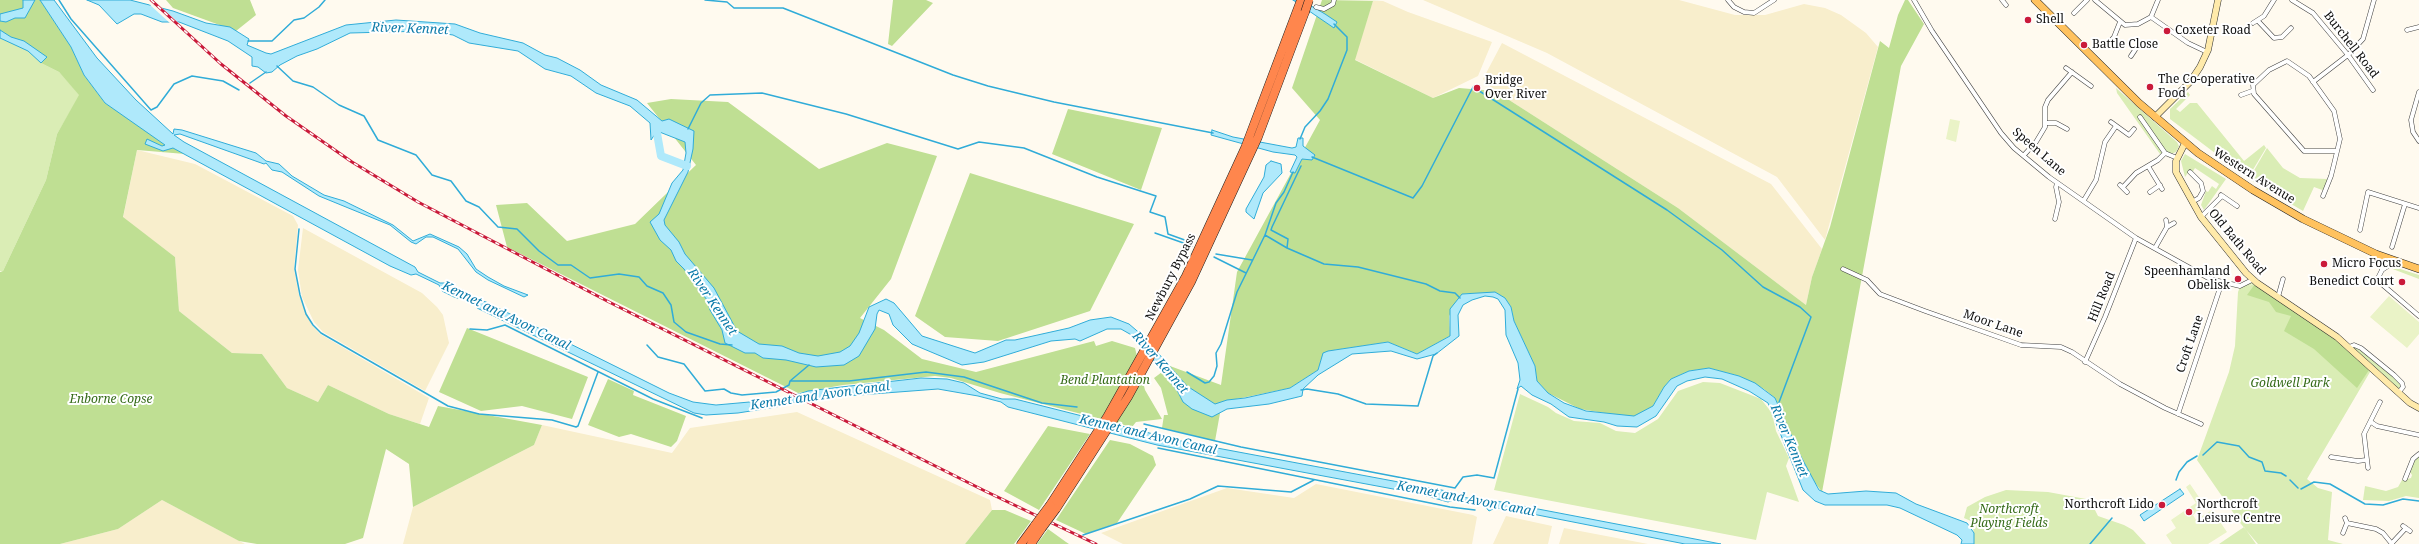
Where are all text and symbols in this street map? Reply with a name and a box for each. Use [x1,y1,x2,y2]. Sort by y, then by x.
street label: Burchell Road [2321,9,2381,81]
place label: Shell [2036,13,2064,27]
marker: Shell [2023,15,2033,25]
water label: River Kennet [371,20,449,38]
place label: Coxeter Road [2175,24,2251,38]
marker: Coxeter Road [2162,26,2172,36]
place label: Battle Close [2092,38,2158,52]
marker: Battle Close [2079,40,2089,50]
place label: The Co-operative Food [2158,73,2255,101]
place label: Bridge Over River [1485,74,1547,102]
marker: The Co-operative Food [2145,82,2155,92]
marker: Bridge Over River [1472,83,1482,93]
street label: Speen Lane [2009,125,2069,179]
street label: Western Avenue [2210,145,2298,207]
street label: Old Bath Road [2205,206,2269,278]
street label: Newbury Bypass [1143,231,1199,323]
place label: Micro Focus [2332,257,2401,271]
marker: Micro Focus [2319,259,2329,269]
place label: Speenhamland Obelisk [2144,265,2230,293]
water label: River Kennet [684,266,740,338]
street label: Hill Road [2085,270,2119,324]
marker: Speenhamland Obelisk [2233,274,2243,284]
place label: Benedict Court [2309,275,2394,289]
marker: Benedict Court [2397,277,2407,287]
water label: Kennet and Avon Canal [439,278,573,354]
street label: Moor Lane [1961,307,2025,341]
street label: Croft Lane [2173,313,2207,375]
water label: River Kennet [1129,329,1191,397]
park label: Bend Plantation [1060,374,1150,388]
park label: Goldwell Park [2250,377,2330,391]
water label: Kennet and Avon Canal [749,378,891,414]
park label: Enborne Copse [70,393,152,407]
water label: River Kennet [1767,402,1811,480]
water label: Kennet and Avon Canal [1078,412,1218,458]
water label: Kennet and Avon Canal [1396,478,1536,520]
place label: Northcroft Lido [2065,498,2154,512]
place label: Northcroft Leisure Centre [2197,498,2281,526]
marker: Northcroft Lido [2157,500,2167,510]
park label: Northcroft Playing Fields [1970,503,2048,531]
marker: Northcroft Leisure Centre [2184,507,2194,517]

